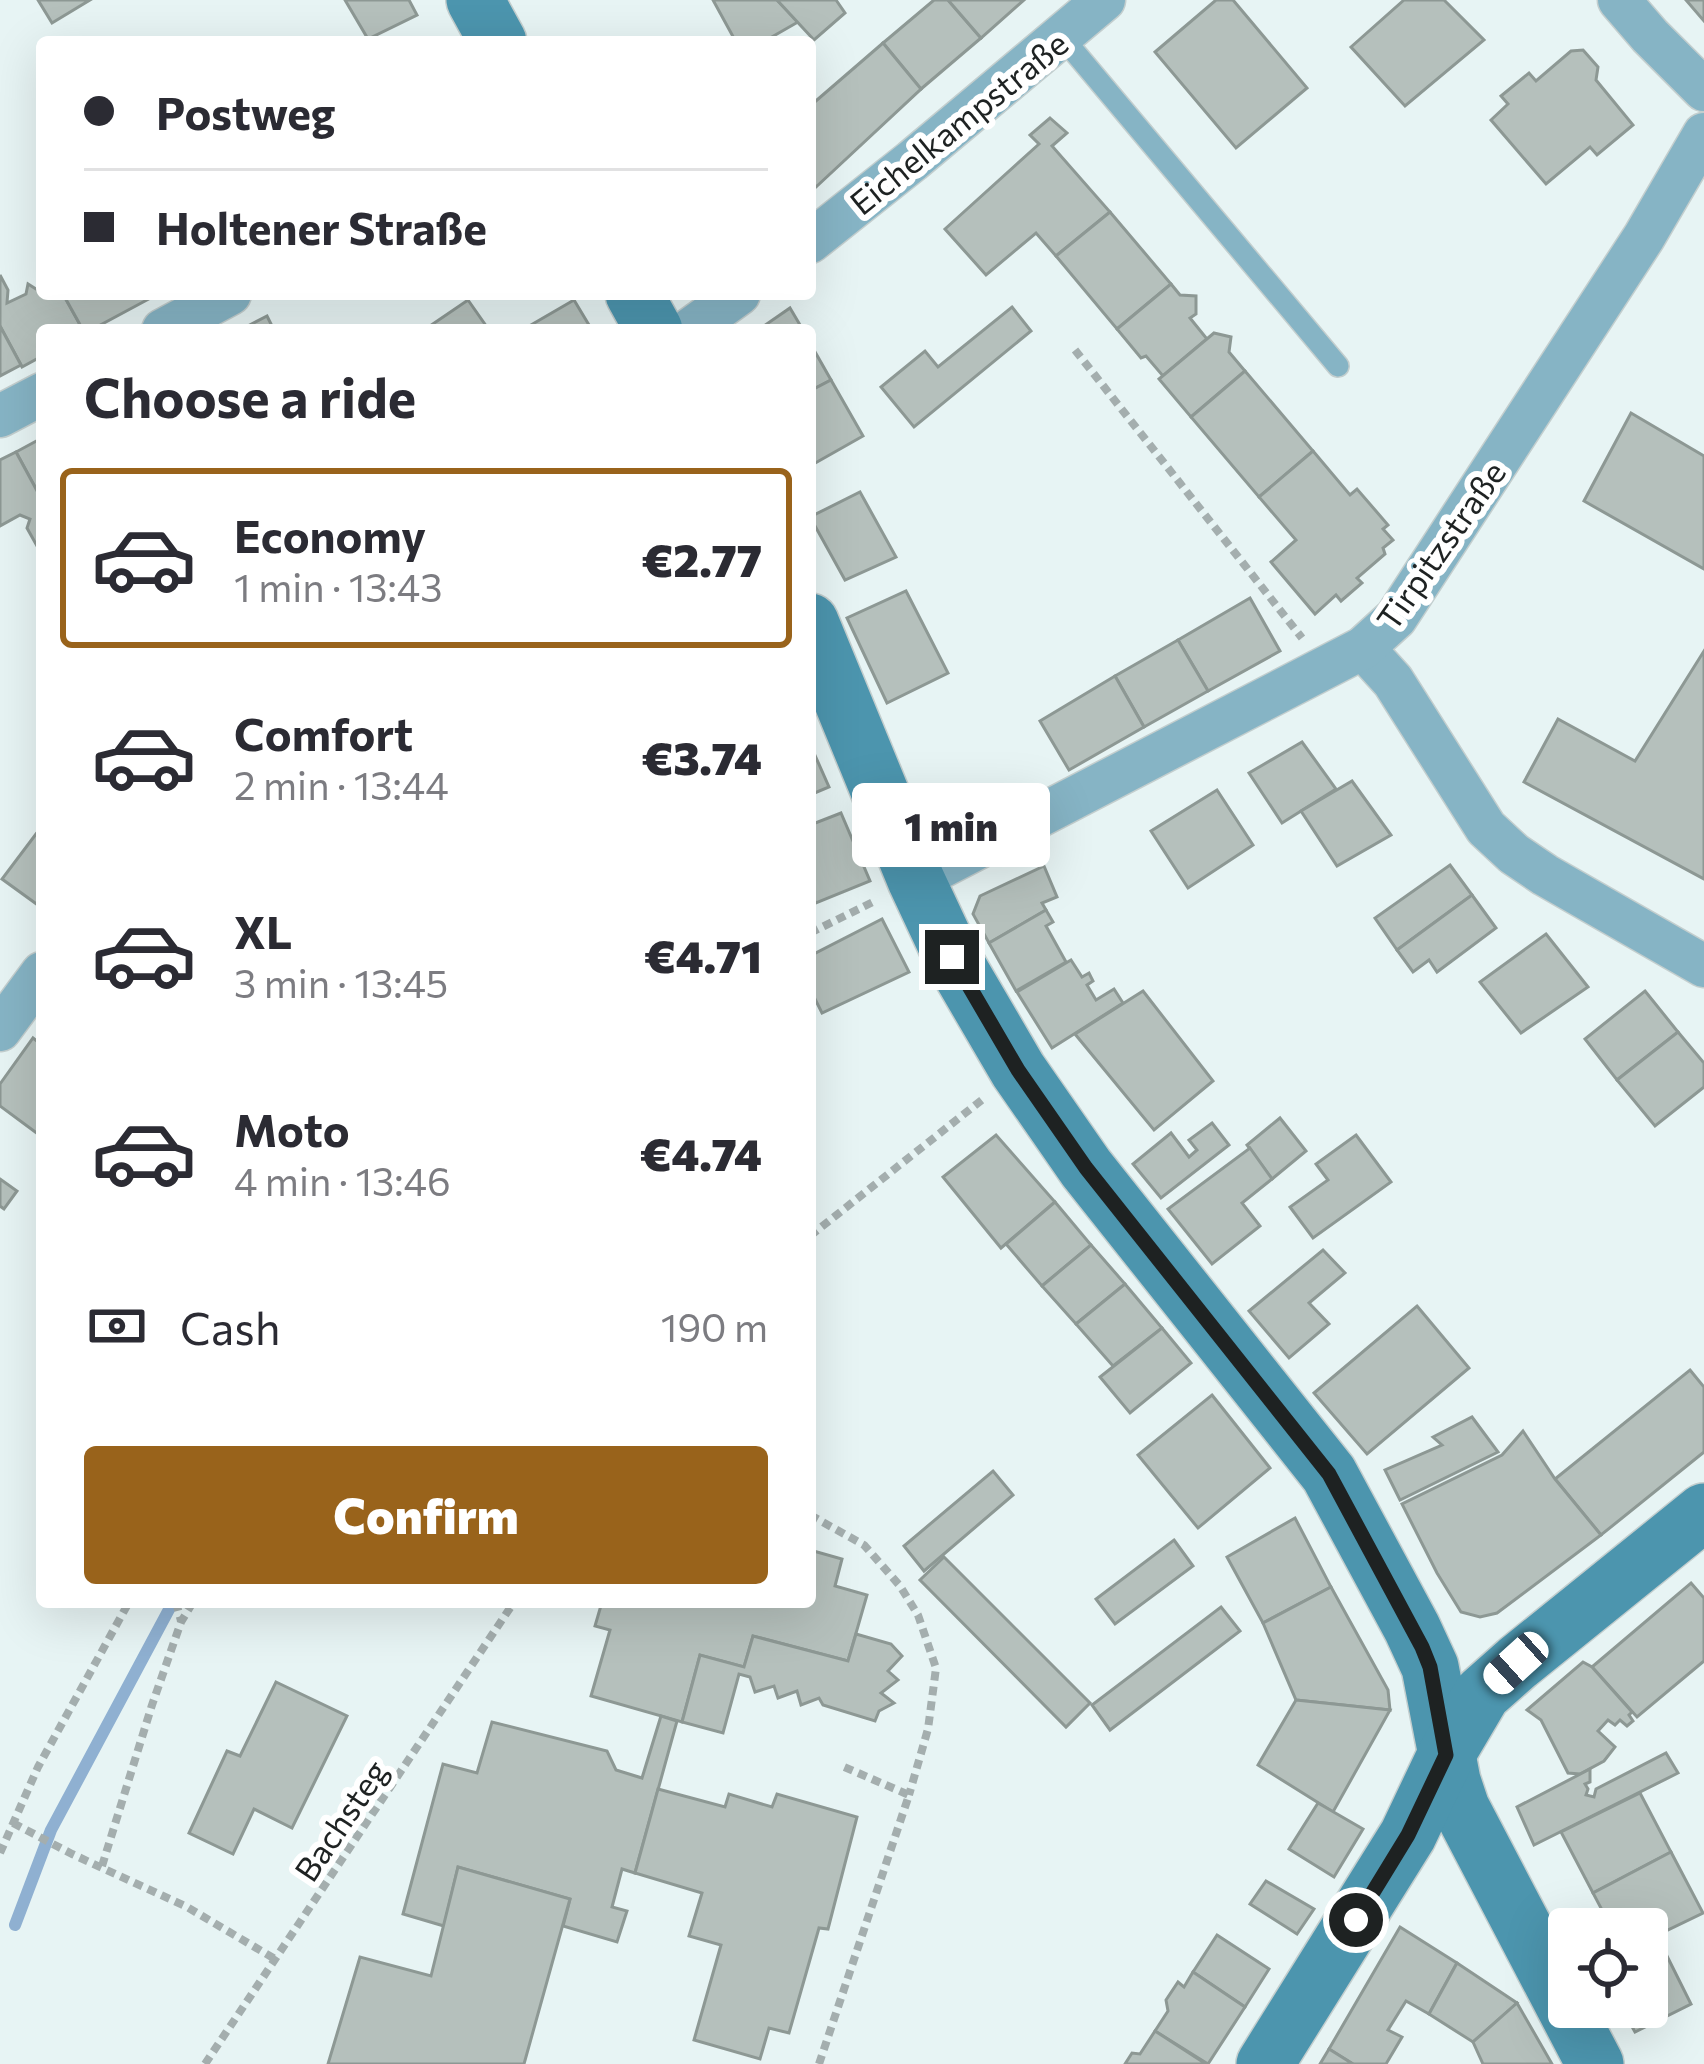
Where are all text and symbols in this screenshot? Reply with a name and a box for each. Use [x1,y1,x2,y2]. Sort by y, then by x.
street label: Eichelkampstraße [841,22,1075,222]
text: Postweg [156,84,336,139]
text: Holtener Straße [156,199,487,254]
text: Choose a ride [84,363,416,429]
street label: Tirpitzstraße [1367,453,1513,637]
icon: car [90,504,198,612]
text: Economy [234,507,426,562]
text: €2.77 [642,531,762,586]
text: 1 min · 13:43 [234,562,442,610]
icon: car [90,702,198,810]
text: Comfort [234,705,413,760]
text: €3.74 [642,729,762,784]
text: 2 min · 13:44 [234,760,449,808]
callout: 1 min [853,783,1051,867]
text: 1 min [904,801,998,849]
icon: car [90,900,198,1008]
text: XL [234,903,292,958]
text: €4.71 [644,927,762,982]
route end [925,930,979,984]
text: 3 min · 13:45 [234,958,448,1006]
icon: car [90,1098,198,1206]
text: Moto [234,1101,350,1156]
text: €4.74 [640,1125,762,1180]
text: 4 min · 13:46 [234,1156,451,1204]
icon: cash [84,1293,150,1359]
text: Cash [180,1299,281,1354]
text: 190 m [661,1302,768,1350]
button: Confirm [84,1446,768,1584]
car [1477,1626,1555,1700]
street label: Bachsteg [285,1752,395,1888]
route start [1329,1893,1383,1947]
map controls [1548,1908,1668,2028]
button: locate [1548,1908,1668,2028]

